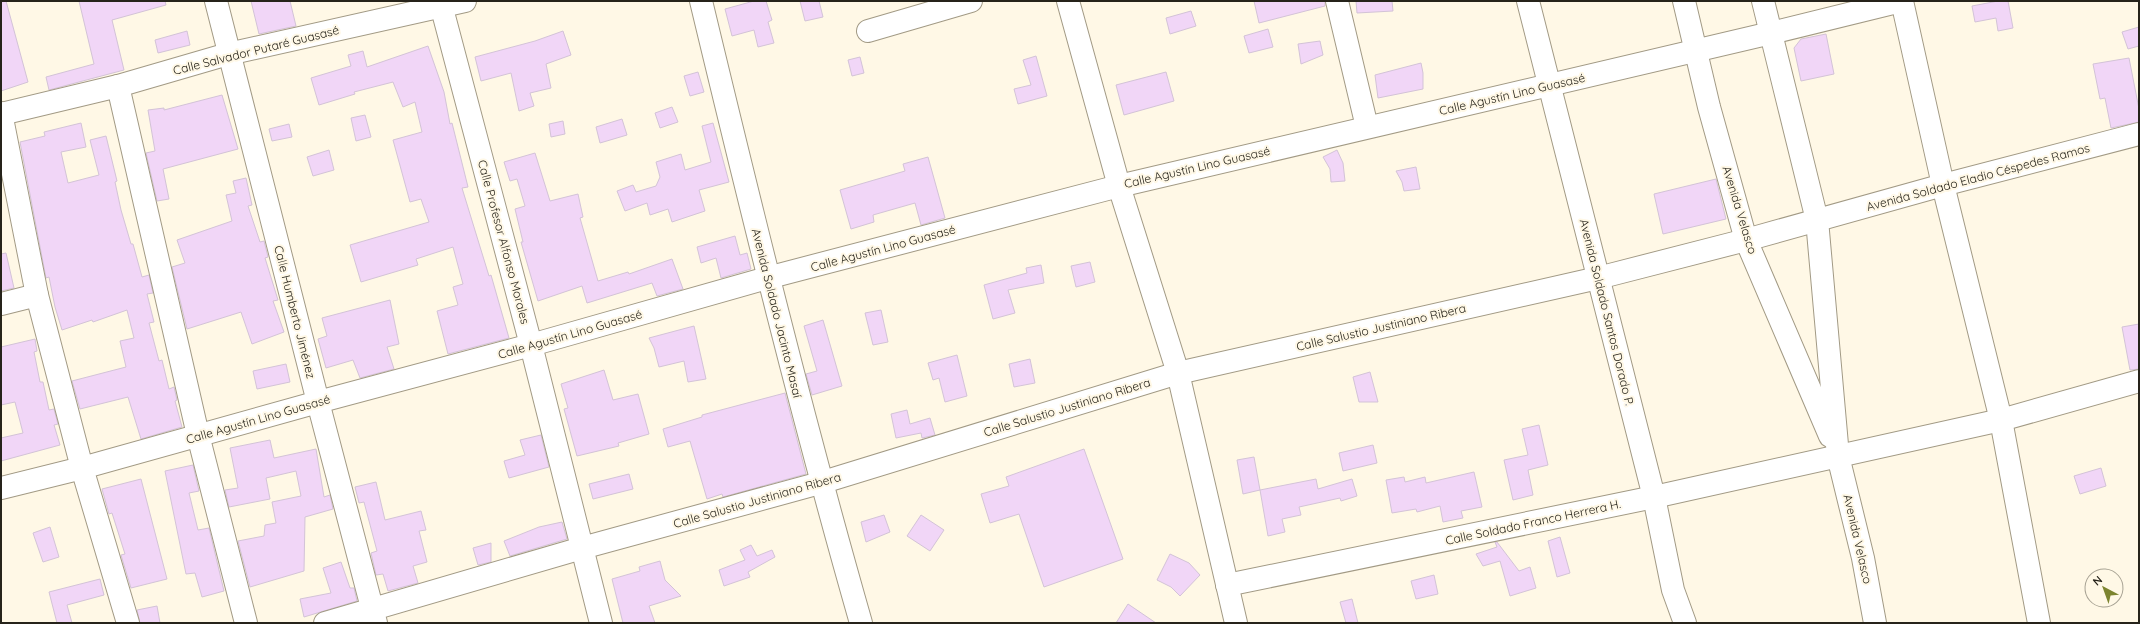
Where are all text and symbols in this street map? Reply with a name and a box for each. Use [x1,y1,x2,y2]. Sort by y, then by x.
street label: Calle Salvador Putaré Guasasé [171,22,341,78]
street label: Calle Agustín Lino Guasasé [1438,70,1587,118]
street label: Avenida Soldado Eladio Céspedes Ramos [1865,140,2092,214]
street label: Calle Agustín Lino Guasasé [1123,143,1272,191]
street label: Calle Profesor Alfonso Morales [475,158,533,326]
street label: Avenida Velasco [1719,164,1761,256]
street label: Avenida Soldado Santos Dorado P. [1577,217,1637,407]
street label: Calle Agustín Lino Guasasé [809,221,957,275]
street label: Avenida Soldado Jacinto Masaí [749,227,805,400]
street label: Calle Humberto Jiménez [271,244,319,380]
street label: Calle Salustio Justiniano Ribera [1295,300,1467,354]
street label: Calle Agustín Lino Guasasé [496,306,644,362]
street label: Calle Salustio Justiniano Ribera [982,374,1152,440]
street label: Calle Agustín Lino Guasasé [184,391,332,447]
street label: Calle Salustio Justiniano Ribera [672,469,842,531]
street label: Avenida Velasco [1840,493,1876,585]
street label: Calle Soldado Franco Herrera H. [1444,496,1622,548]
north arrow [2084,568,2124,608]
text: N [2090,573,2105,588]

